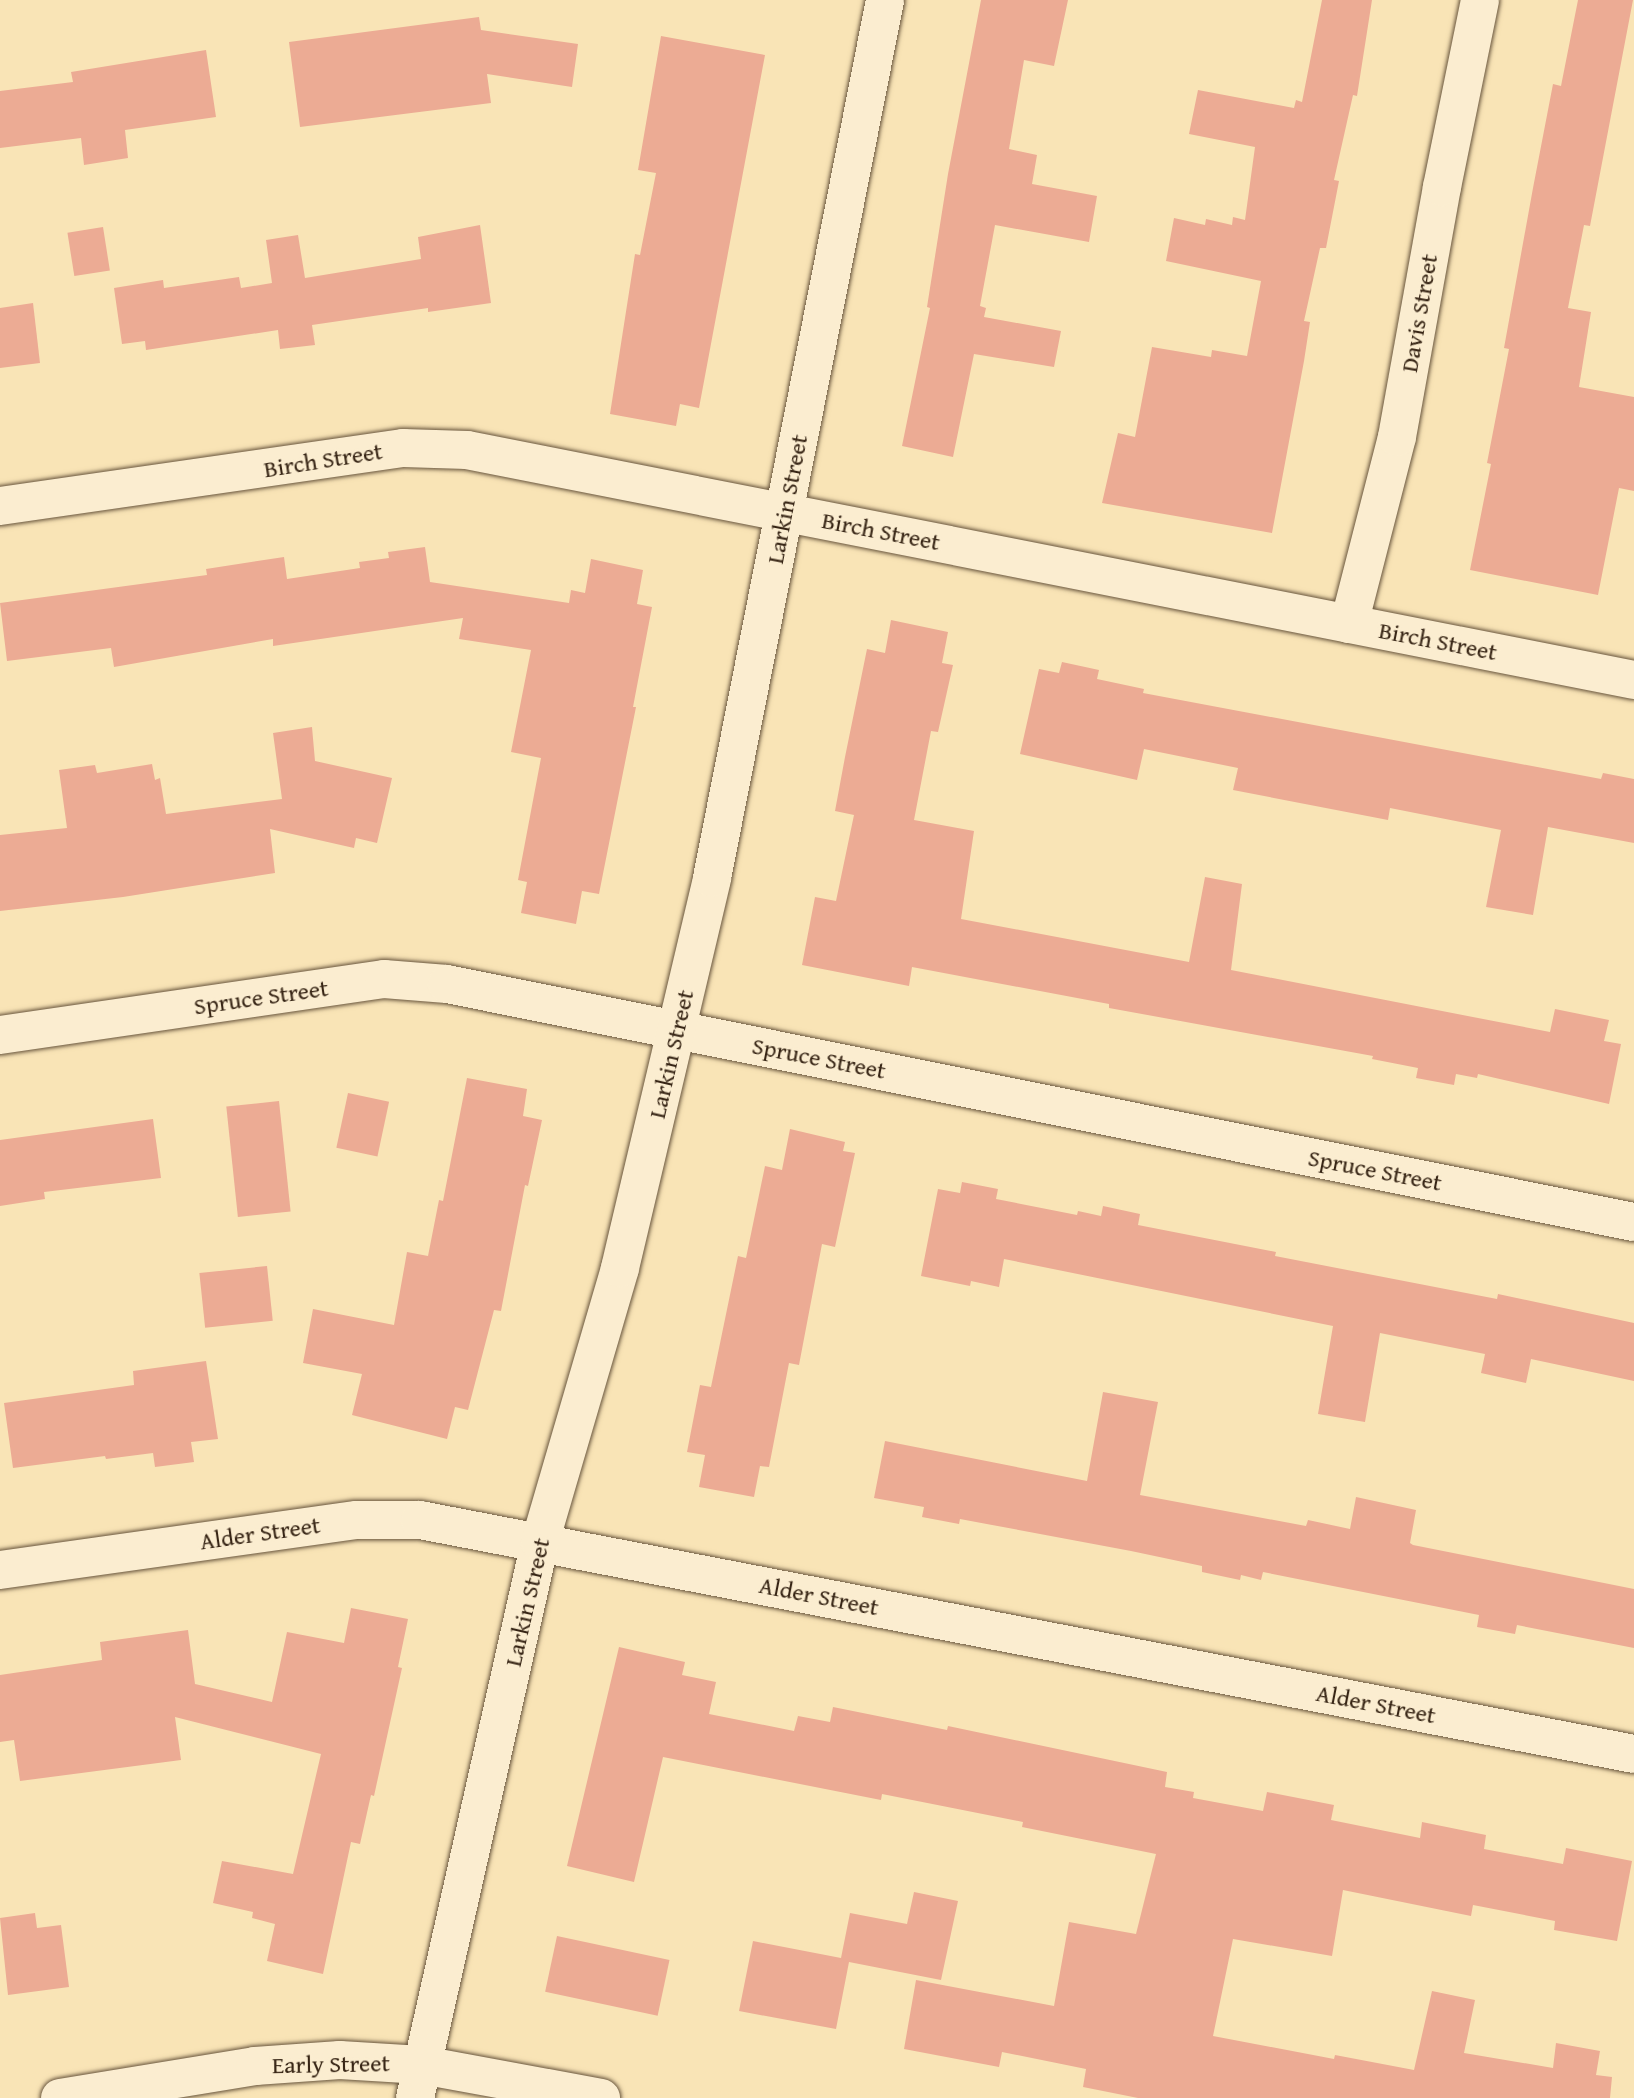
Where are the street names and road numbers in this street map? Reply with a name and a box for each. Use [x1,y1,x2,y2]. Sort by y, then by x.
street label: Davis Street [1394,252,1444,374]
street label: Larkin Street [760,432,814,566]
street label: Birch Street [262,436,384,484]
street label: Birch Street [820,505,942,557]
street label: Birch Street [1377,615,1499,667]
street label: Spruce Street [192,973,330,1021]
street label: Larkin Street [642,987,700,1121]
street label: Spruce Street [750,1031,888,1085]
street label: Spruce Street [1306,1143,1444,1197]
street label: Alder Street [198,1510,322,1556]
street label: Larkin Street [498,1535,556,1669]
street label: Alder Street [757,1570,881,1622]
street label: Alder Street [1314,1678,1438,1730]
street label: Early Street [272,2049,390,2079]

